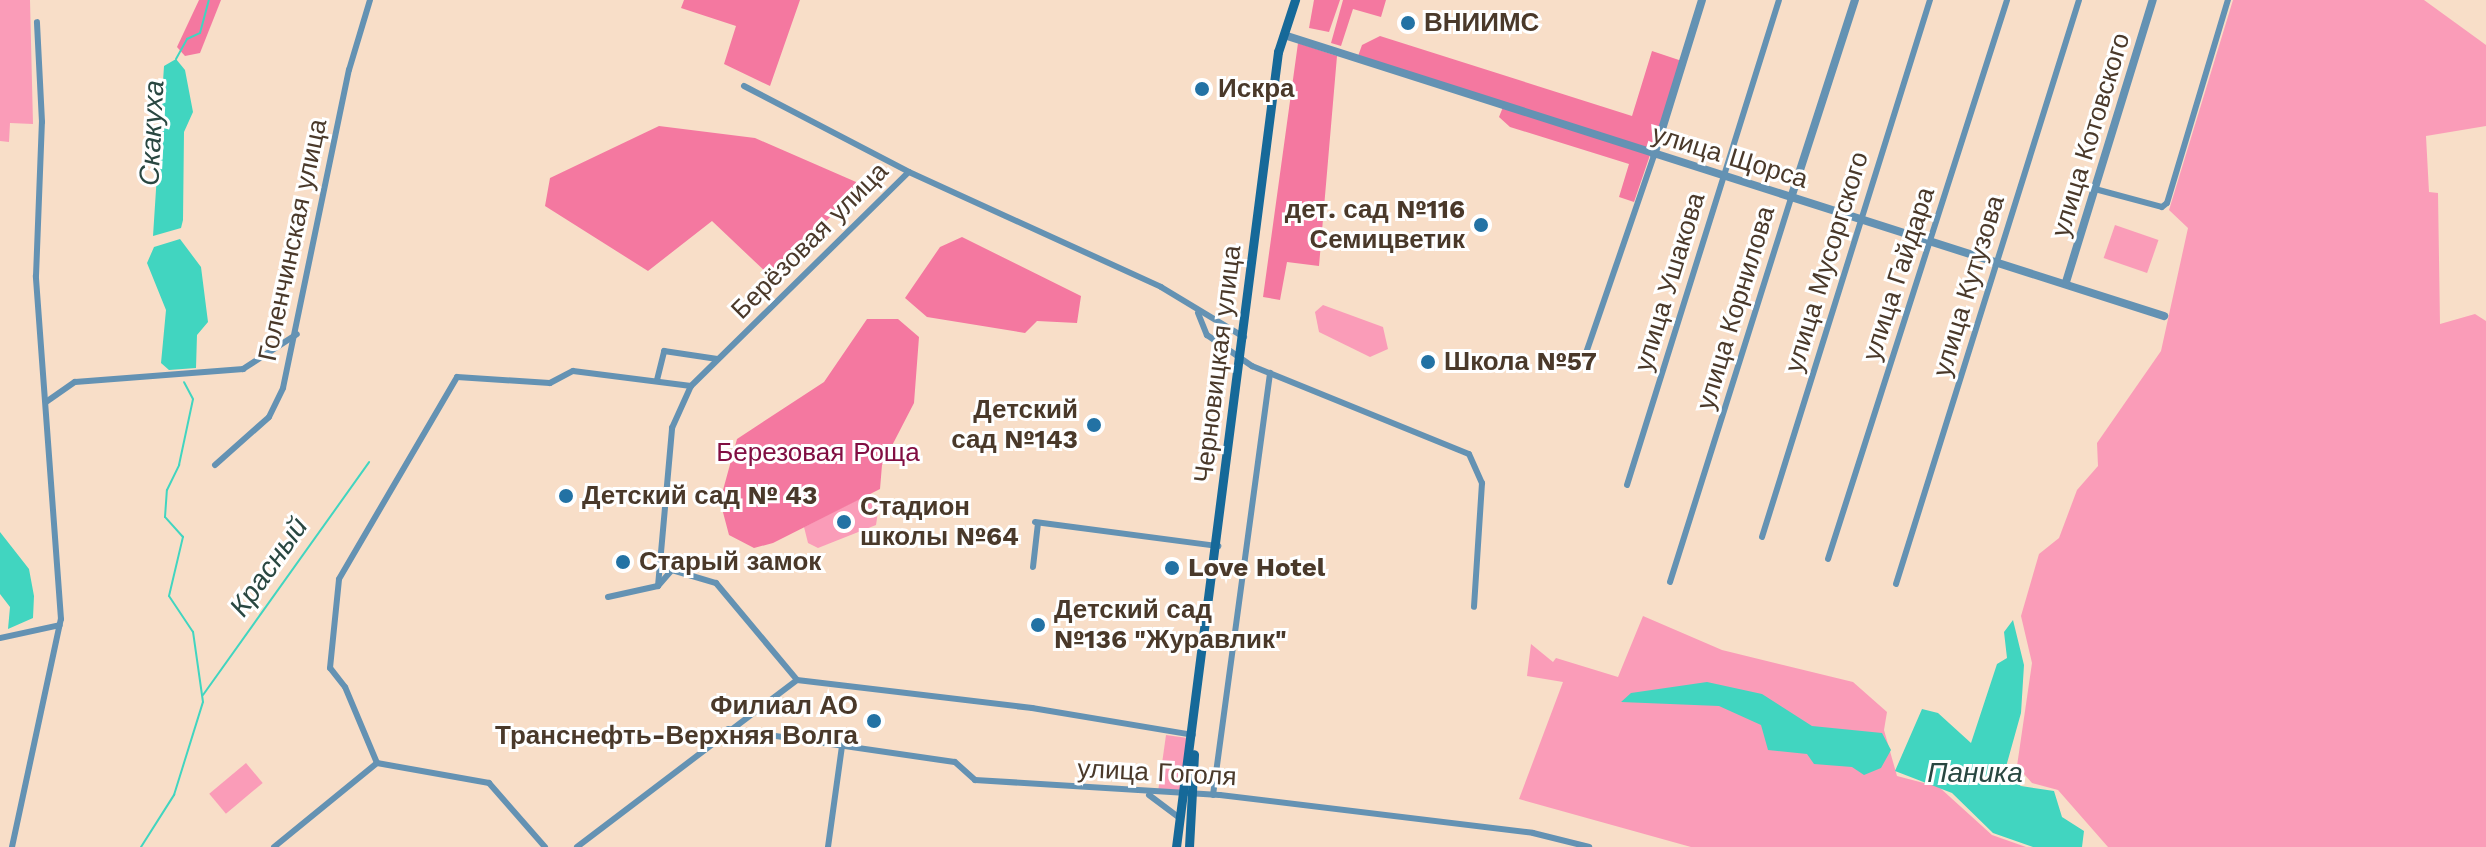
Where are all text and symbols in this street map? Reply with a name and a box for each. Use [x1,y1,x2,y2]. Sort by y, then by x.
place label: ВНИИМС [1424,7,1539,39]
marker: ВНИИМС [1399,14,1417,32]
street label: улица Котовского [2045,29,2137,241]
place label: Искра [1218,73,1295,105]
water label: Скакуха [132,79,172,187]
marker: Искра [1193,80,1211,98]
street label: Голенчинская улица [252,116,334,364]
street label: улица Щорса [1648,119,1812,195]
street label: улица Мусоргского [1779,148,1875,376]
street label: Берёзовая улица [725,156,895,326]
street label: улица Гайдара [1856,183,1942,365]
street label: улица Ушакова [1628,189,1712,375]
street label: улица Кутузова [1927,192,2011,380]
place label: дет. сад №116 Семицветик [1285,194,1465,256]
street label: улица Корнилова [1690,202,1782,414]
marker: дет. сад №116 Семицветик [1472,216,1490,234]
street label: Черновицкая улица [1188,243,1248,485]
place label: Школа №57 [1444,346,1597,378]
marker: Школа №57 [1419,353,1437,371]
place label: Детский сад №143 [951,394,1078,456]
marker: Детский сад №143 [1085,416,1103,434]
park label: Березовая Роща [716,437,920,469]
place label: Детский сад № 43 [582,480,817,512]
marker: Детский сад № 43 [557,487,575,505]
place label: Стадион школы №64 [860,491,1019,552]
water label: Красный [223,511,315,623]
marker: Стадион школы №64 [835,513,853,531]
place label: Старый замок [639,546,821,578]
place label: Love Hotel [1188,552,1325,584]
marker: Старый замок [614,553,632,571]
marker: Love Hotel [1163,559,1181,577]
place label: Детский сад №136 "Журавлик" [1054,594,1287,656]
marker: Детский сад №136 "Журавлик" [1029,616,1047,634]
place label: Филиал АО Транснефть-Верхняя Волга [495,690,858,752]
marker: Филиал АО Транснефть-Верхняя Волга [865,712,883,730]
street label: улица Гоголя [1077,753,1237,793]
water label: Паника [1927,756,2023,790]

